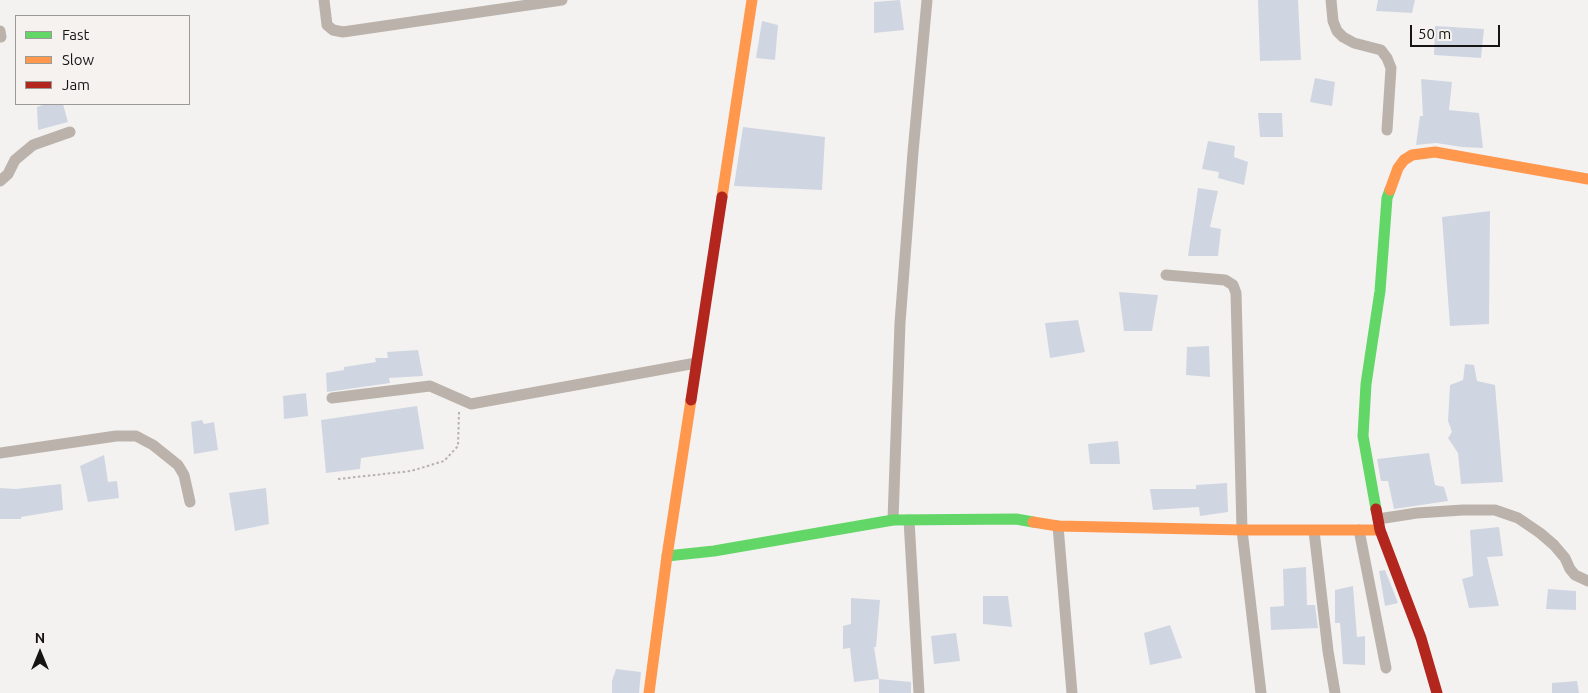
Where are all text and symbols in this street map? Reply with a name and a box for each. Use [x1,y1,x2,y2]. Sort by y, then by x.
legend [15,15,190,105]
scale bar [1413,15,1503,47]
text: 50 m [1418,25,1451,42]
text: Fast [62,26,89,43]
text: Slow [62,51,94,68]
text: Jam [62,76,90,93]
north arrow [15,628,65,678]
text: N [35,630,45,646]

